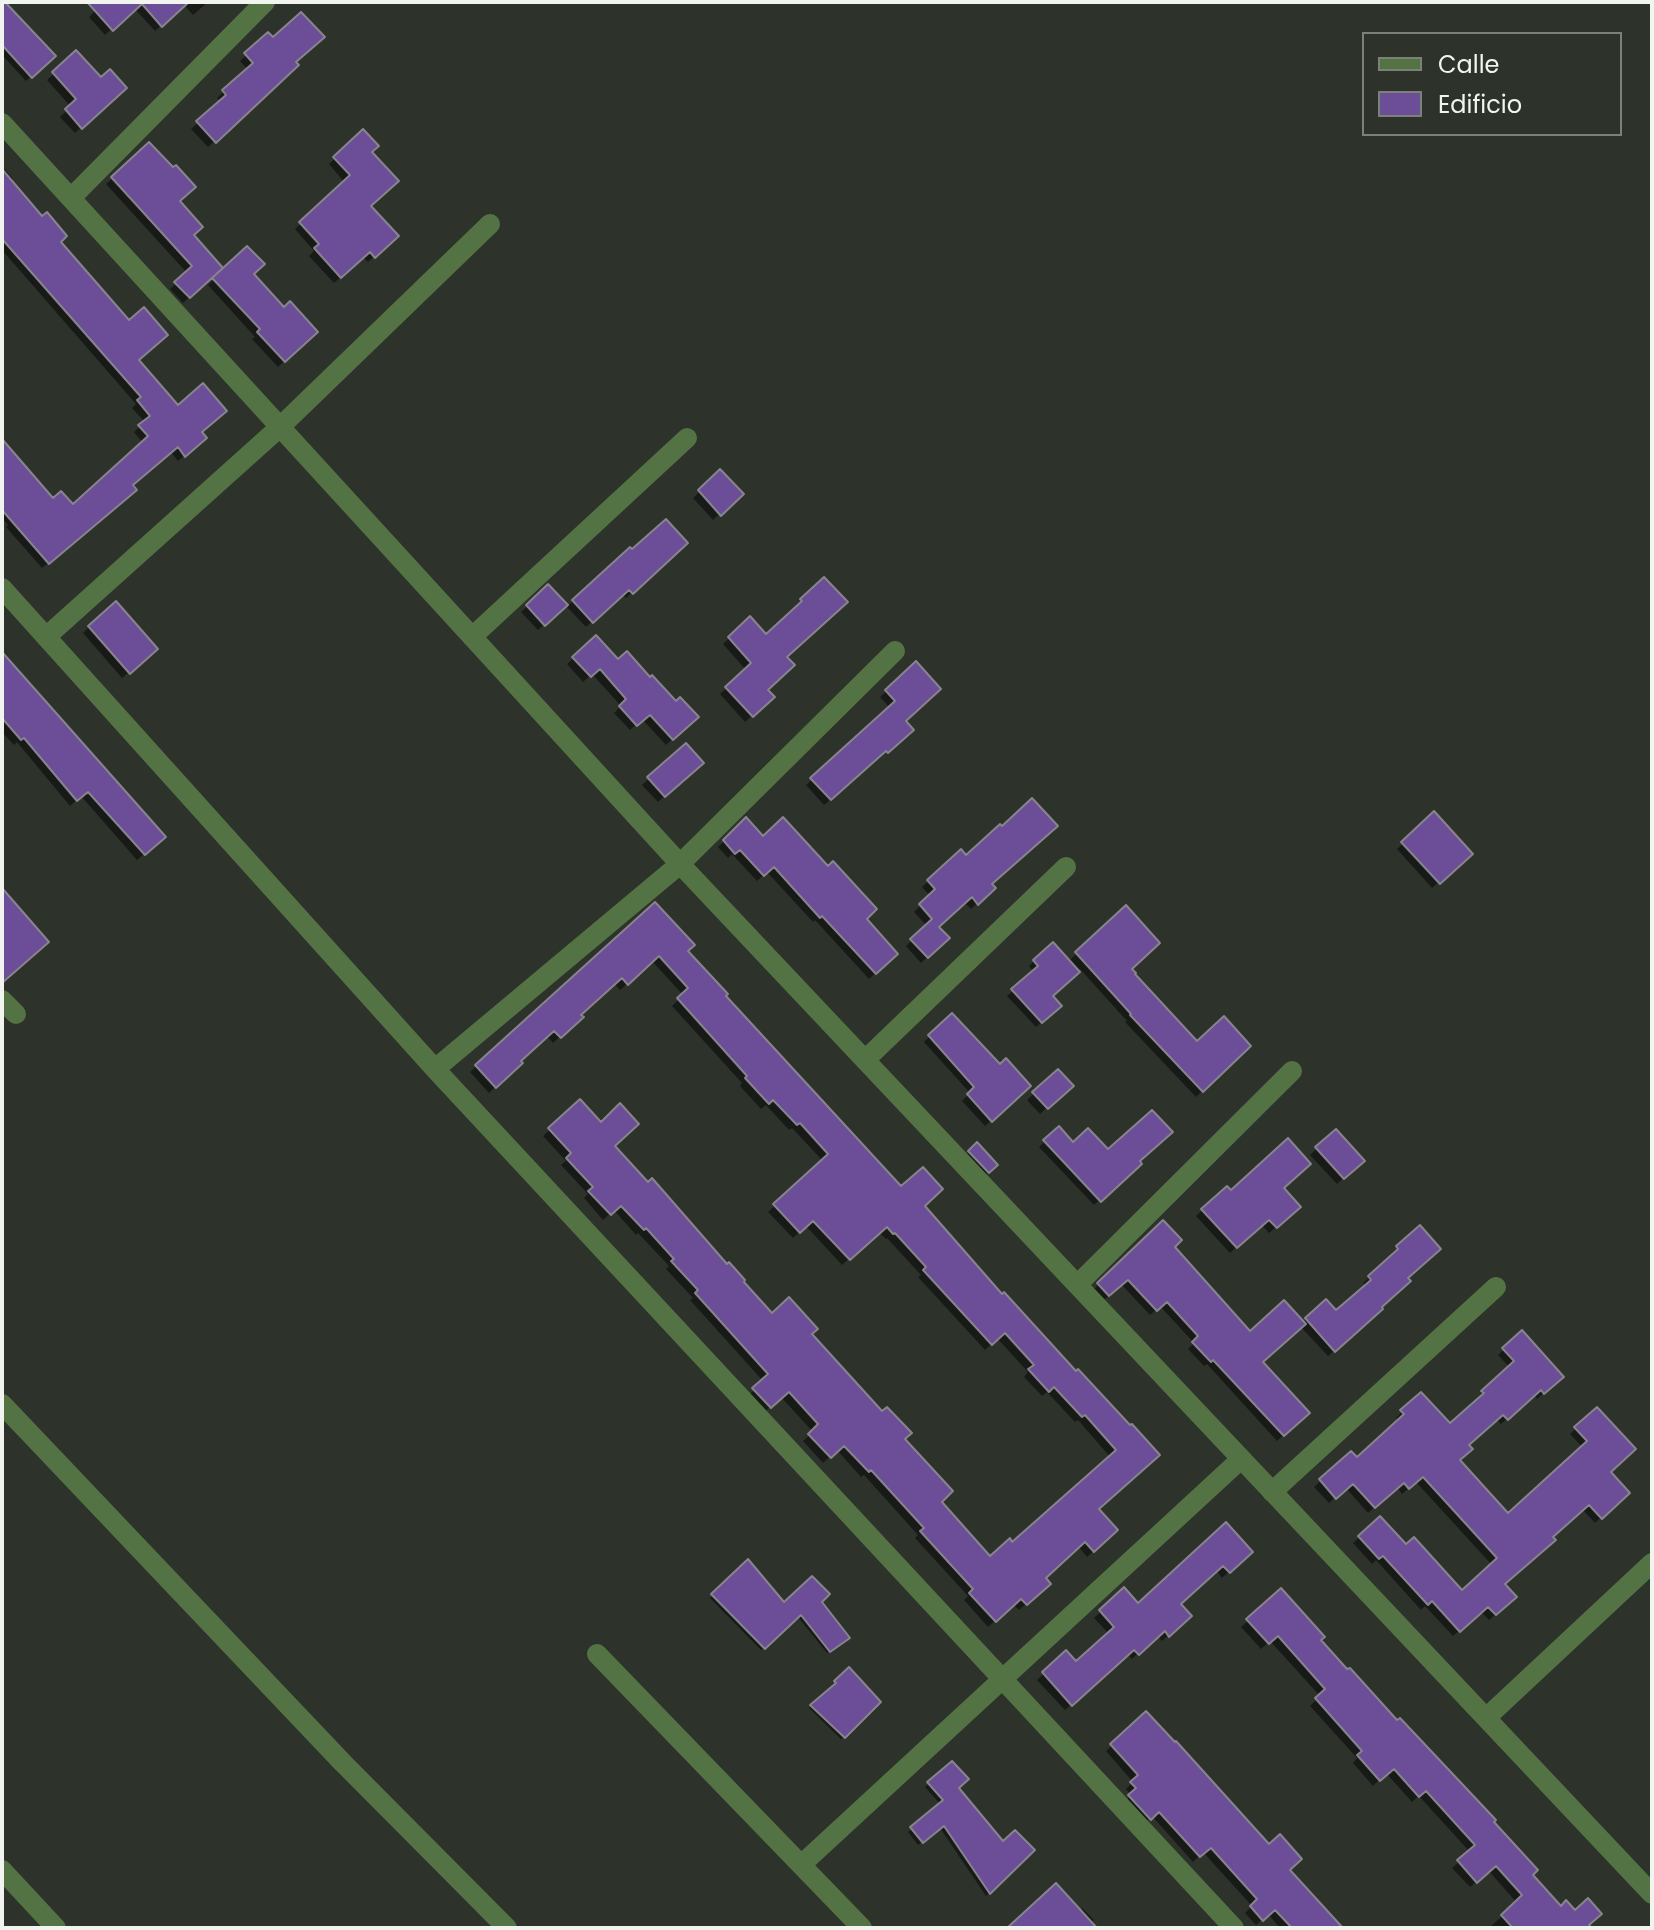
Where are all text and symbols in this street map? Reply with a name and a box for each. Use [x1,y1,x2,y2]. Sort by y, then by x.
legend [1362,32,1622,136]
text: Calle [1438,48,1499,81]
text: Edificio [1438,88,1522,121]

